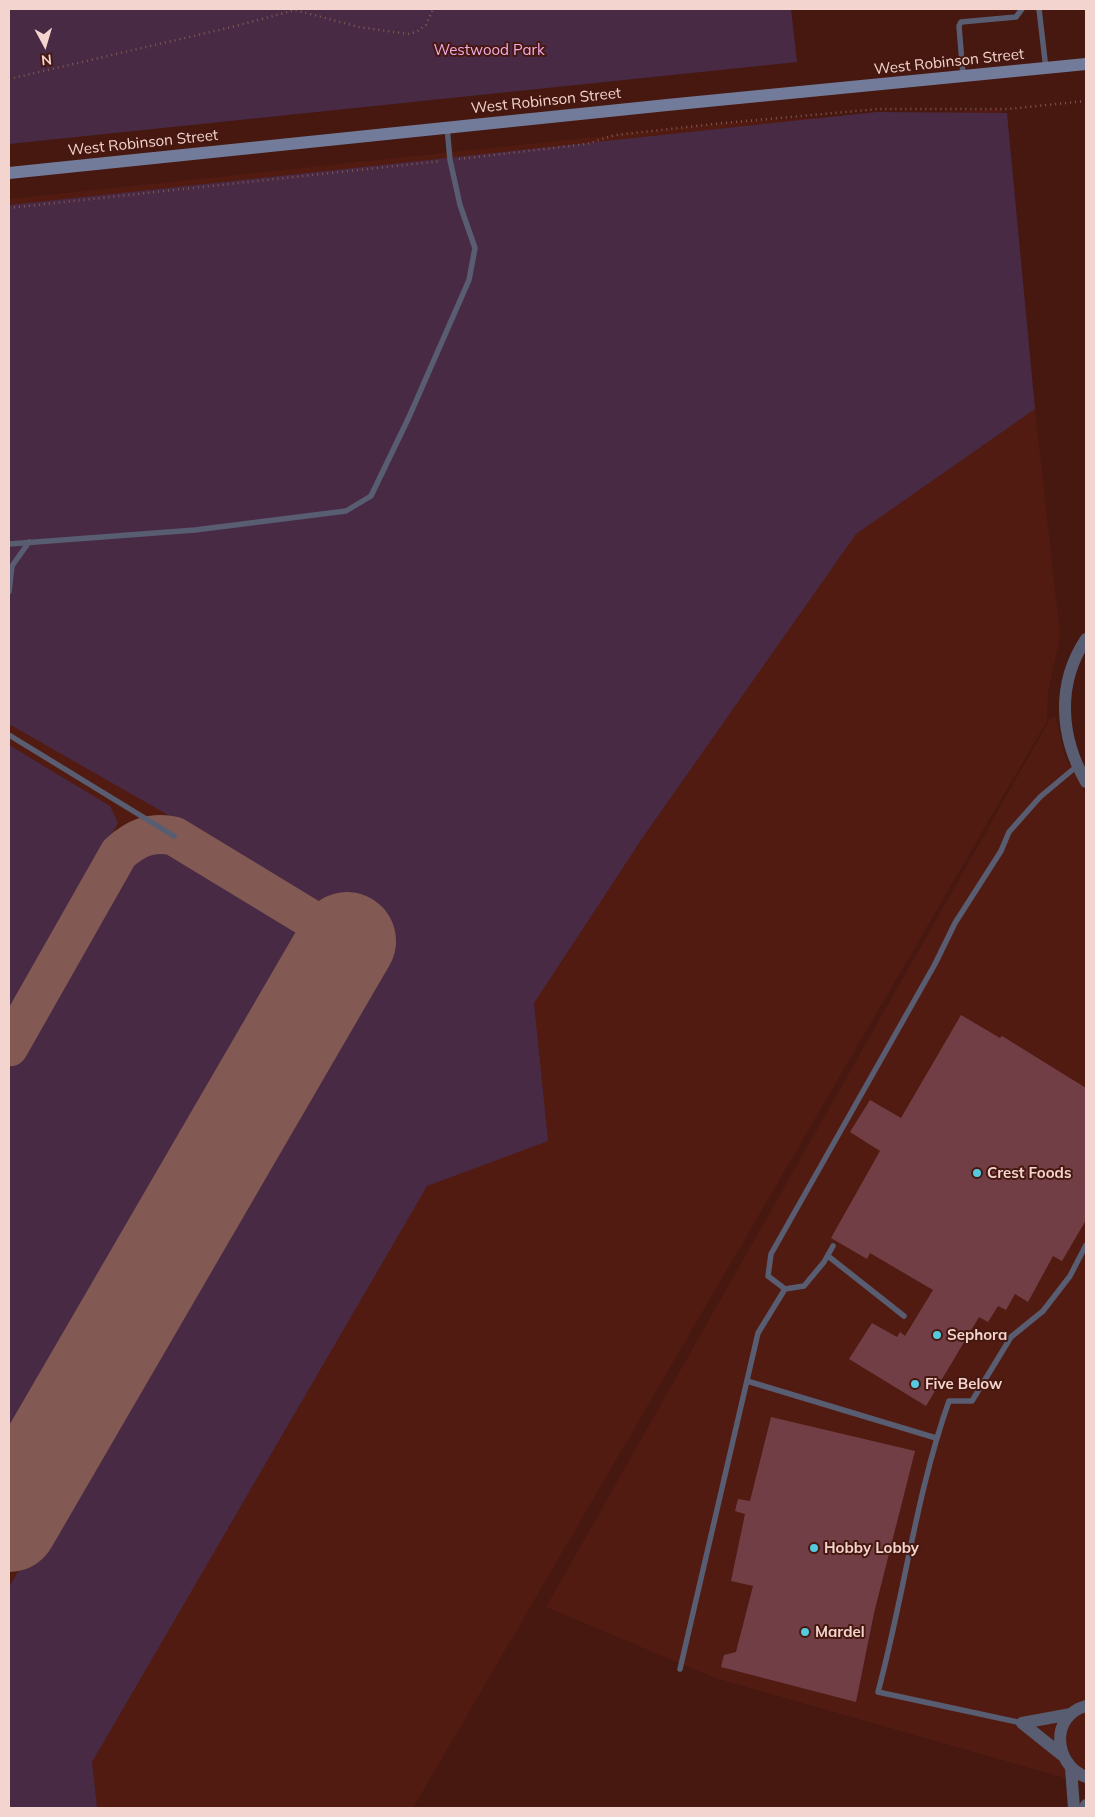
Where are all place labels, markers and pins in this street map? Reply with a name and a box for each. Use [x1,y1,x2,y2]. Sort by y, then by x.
place label: Crest Foods [987,1164,1071,1182]
marker: Crest Foods [971,1167,983,1179]
place label: Sephora [947,1326,1007,1344]
marker: Sephora [931,1329,943,1341]
place label: Five Below [925,1375,1002,1393]
marker: Five Below [909,1378,921,1390]
place label: Hobby Lobby [824,1539,919,1557]
marker: Hobby Lobby [808,1542,820,1554]
place label: Mardel [815,1623,865,1641]
marker: Mardel [799,1626,811,1638]

